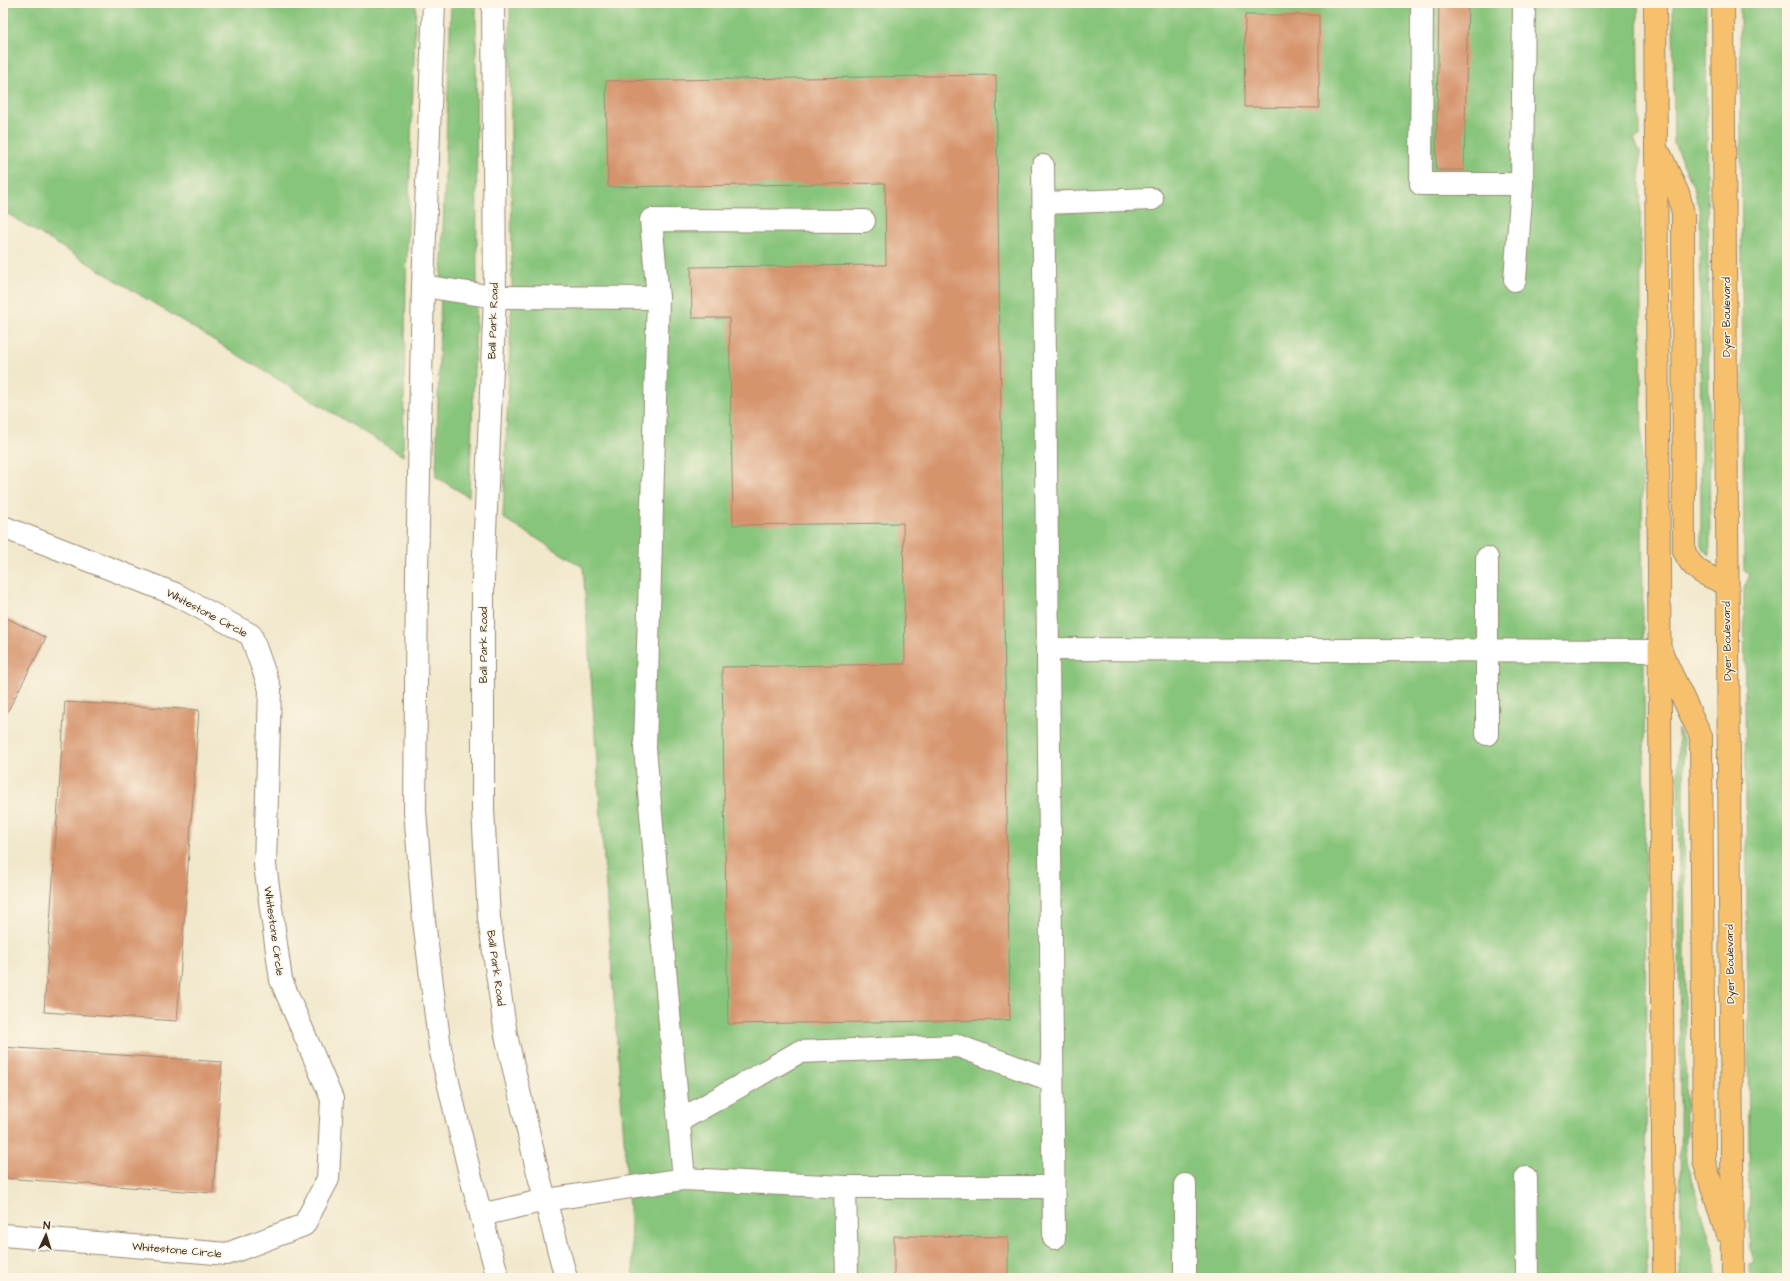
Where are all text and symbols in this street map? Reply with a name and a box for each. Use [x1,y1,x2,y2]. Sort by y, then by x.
street label: Dyer Boulevard [1719,277,1735,357]
street label: Ball Park Road [484,282,502,359]
street label: Whitestone Circle [164,585,250,641]
street label: Dyer Boulevard [1719,601,1736,681]
street label: Ball Park Road [476,606,491,683]
street label: Whitestone Circle [260,885,288,977]
street label: Dyer Boulevard [1722,924,1739,1004]
street label: Ball Park Road [483,929,509,1007]
north arrow [26,1215,66,1255]
text: N [43,1218,51,1233]
street label: Whitestone Circle [132,1239,223,1261]

